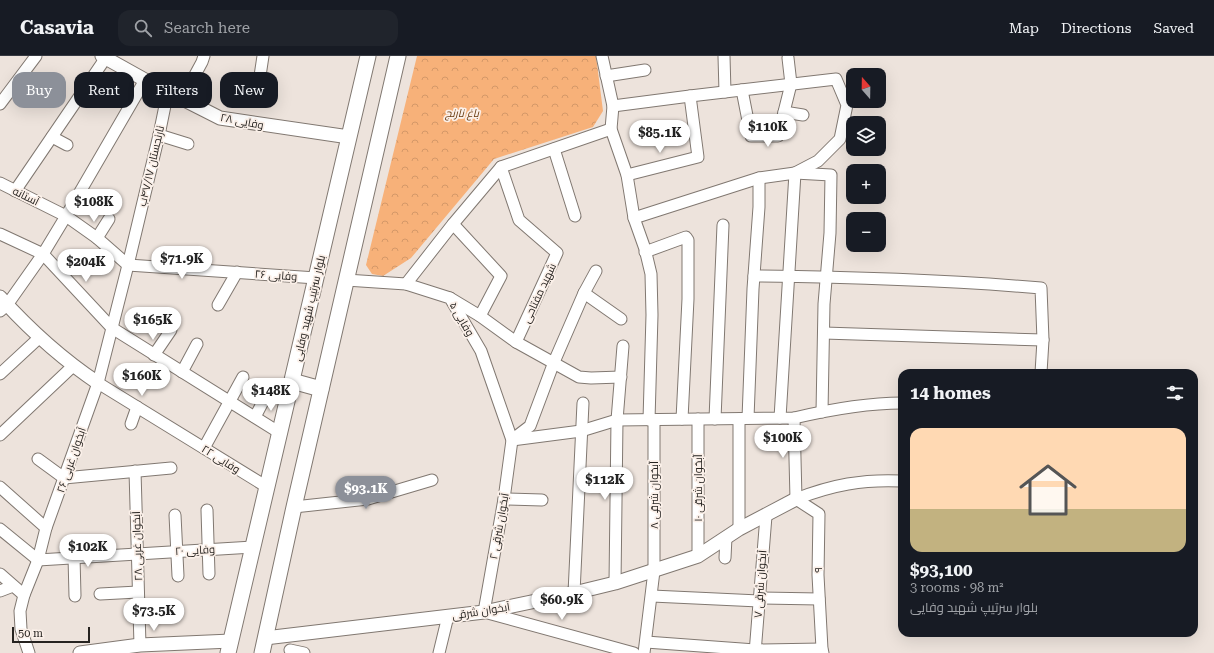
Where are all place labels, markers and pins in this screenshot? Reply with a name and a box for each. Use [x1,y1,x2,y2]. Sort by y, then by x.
pin: $110K [740,114,796,148]
pin: $85.1K [627,120,693,154]
pin: $108K [66,189,122,223]
pin: $71.9K [149,246,215,280]
pin: $204K [58,249,114,283]
pin: $165K [125,307,181,341]
pin: $160K [114,363,170,397]
pin: $148K [243,378,299,412]
pin: $100K [755,425,811,459]
pin: $112K [577,467,633,501]
pin: $93.1K [333,476,399,510]
pin: $102K [60,534,116,568]
pin: $60.9K [529,587,595,621]
pin: $73.5K [121,598,187,632]

